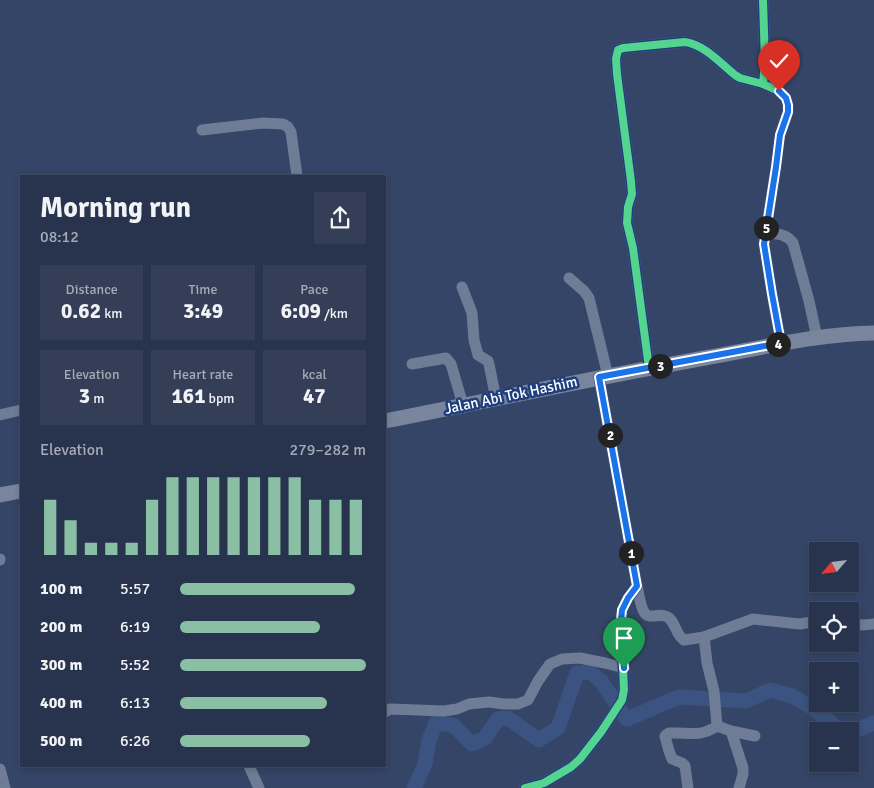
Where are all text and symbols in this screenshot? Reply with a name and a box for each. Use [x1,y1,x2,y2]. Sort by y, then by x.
pin [758,40,800,91]
icon: check [765,47,793,75]
text: Morning run [40,191,191,225]
button: share [314,192,366,244]
pin: 5 [754,216,778,240]
text: 5 [763,220,770,237]
text: 08:12 [40,227,79,247]
text: Distance [66,281,118,298]
text: Time [189,281,217,298]
text: Pace [300,281,328,298]
text: 0.62 [61,298,101,324]
text: 3:49 [183,298,223,324]
text: 6:09 [281,298,321,324]
text: km [101,305,122,322]
text: /km [321,305,348,322]
pin: 4 [766,332,790,356]
text: 4 [775,336,782,353]
pin: 3 [648,354,672,378]
text: 3 [657,358,664,375]
text: Elevation [64,366,120,383]
text: Heart rate [173,366,233,383]
text: kcal [302,366,327,383]
street label: Jalan Abi Tok Hashim [443,372,579,418]
text: 3 [79,383,90,409]
text: 161 [171,383,205,409]
text: 47 [303,383,326,409]
text: m [90,390,104,407]
text: bpm [205,390,235,407]
pin: 2 [598,422,622,448]
text: 2 [607,427,614,444]
text: Elevation [40,440,104,460]
text: 279–282 m [289,440,366,460]
pin: 1 [618,540,644,566]
north arrow [809,542,859,592]
map controls [809,542,859,772]
text: 1 [628,545,635,562]
text: 100 m [40,579,82,599]
text: 5:57 [120,579,150,599]
button: locate [809,602,859,652]
text: 200 m [40,617,82,637]
text: 6:19 [120,617,150,637]
pin [603,617,645,668]
icon: arrive [610,624,638,652]
text: 300 m [40,655,82,675]
text: 5:52 [120,655,150,675]
button: + [809,662,859,712]
text: 400 m [40,693,82,713]
text: 6:13 [120,693,150,713]
button: − [809,722,859,772]
text: 500 m [40,731,82,751]
text: 6:26 [120,731,150,751]

